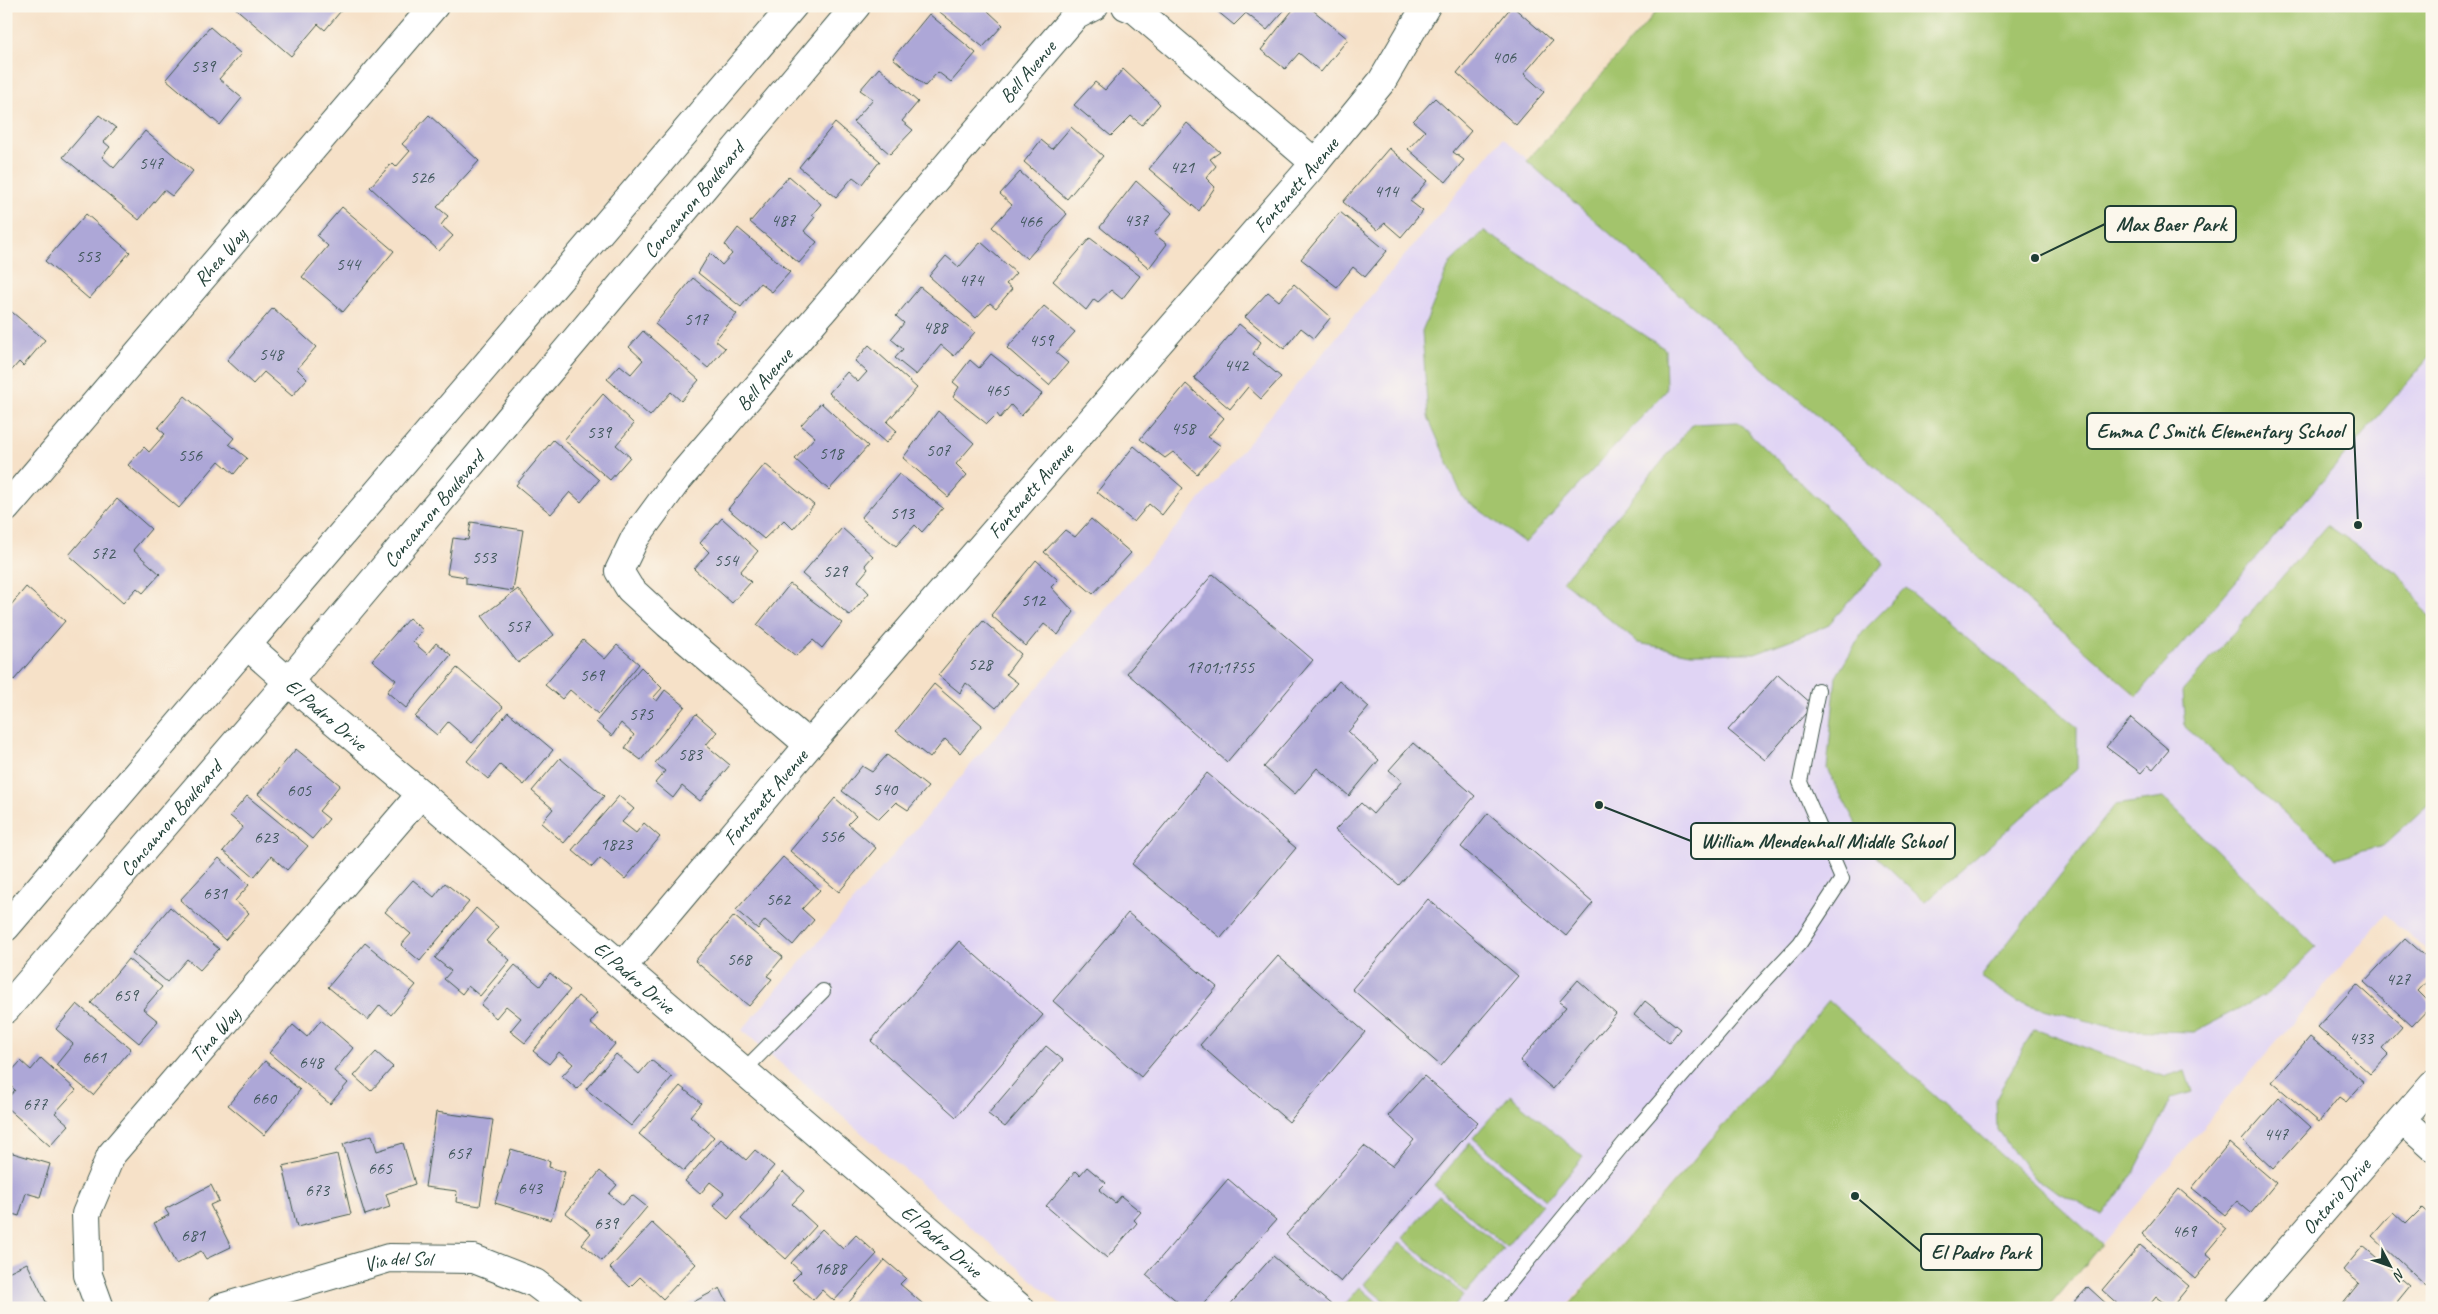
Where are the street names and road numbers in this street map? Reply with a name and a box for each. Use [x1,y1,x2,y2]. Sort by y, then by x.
street label: Bell Avenue [994,34,1063,108]
street label: Fontonett Avenue [1248,131,1345,238]
street label: Concannon Boulevard [638,134,752,263]
street label: Rhea Way [189,222,253,292]
street label: Bell Avenue [731,342,799,416]
street label: Fontonett Avenue [982,437,1080,544]
street label: Concannon Boulevard [378,443,492,572]
street label: El Padro Drive [280,673,373,757]
street label: Fontonett Avenue [718,743,814,850]
street label: Concannon Boulevard [114,753,230,881]
street label: El Padro Drive [589,936,681,1020]
street label: Tina Way [184,1001,246,1067]
street label: Ontario Drive [2296,1152,2377,1240]
street label: El Padro Drive [896,1200,988,1284]
street label: Via del Sol [361,1246,436,1278]

